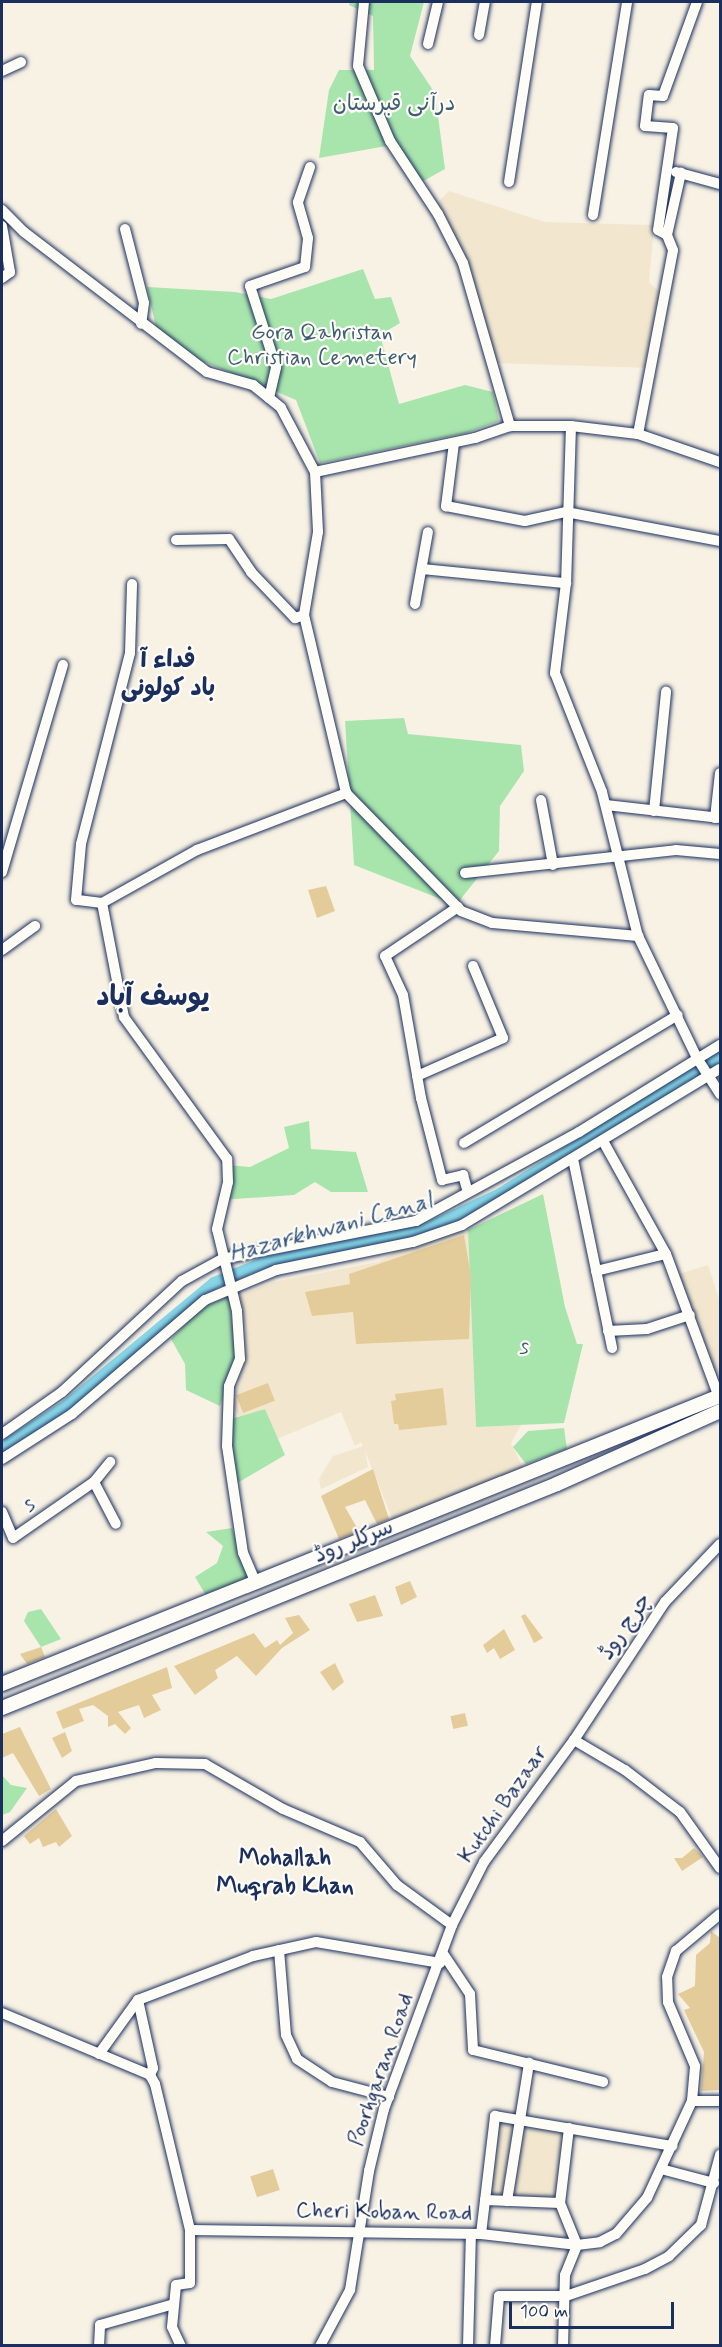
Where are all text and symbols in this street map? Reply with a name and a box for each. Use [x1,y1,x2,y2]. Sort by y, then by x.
park label: درآنی قبرستان [333,92,455,118]
park label: Gora Qabristan Christian Cemetery [228,320,416,372]
district label: فداء آ باد کولونی [121,647,215,703]
district label: یوسف آباد [96,981,210,1015]
water label: Hazarkhwani Canal [229,1188,433,1268]
park label: s [519,1335,529,1361]
street label: s [17,1492,41,1518]
street label: سرکلر روڈ [310,1514,398,1570]
street label: چرچ روڈ [594,1589,658,1665]
street label: Kutchi Bazaar [454,1741,554,1869]
district label: Mohallah Muqrab Khan [212,1845,358,1901]
street label: Poorhgaran Road [344,1991,420,2149]
street label: Cheri Koban Road [297,2198,471,2228]
scale bar [512,2290,677,2328]
text: 100 m [520,2300,568,2324]

